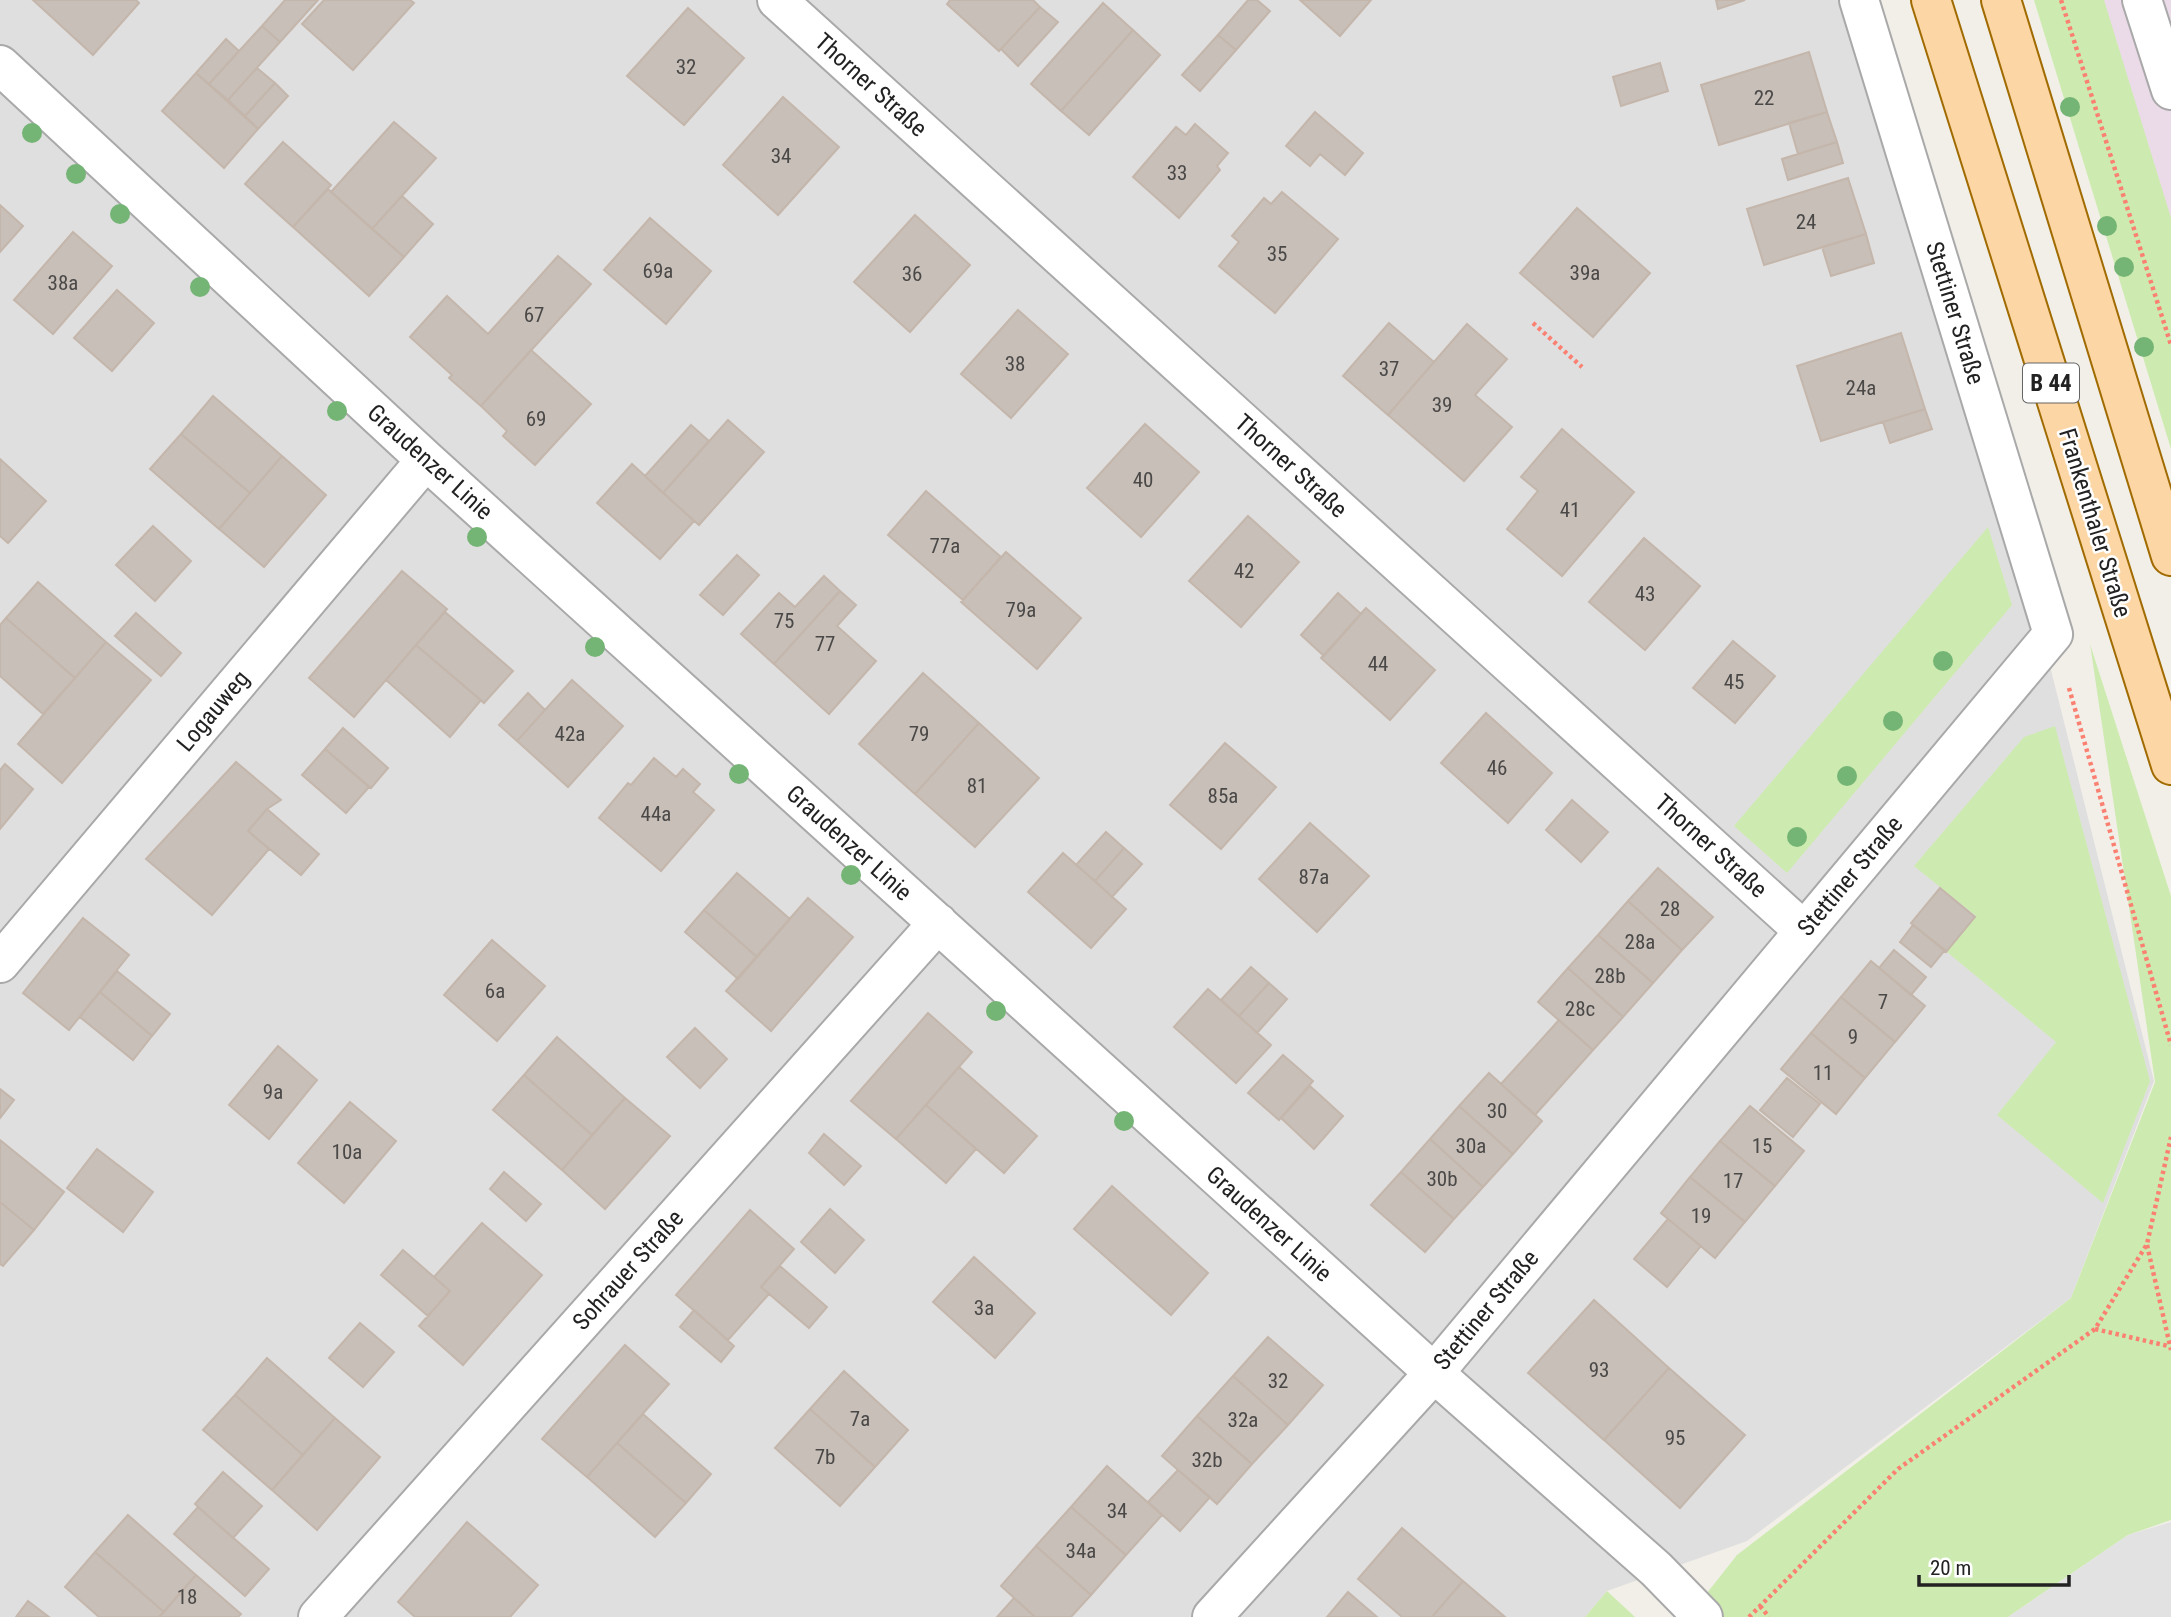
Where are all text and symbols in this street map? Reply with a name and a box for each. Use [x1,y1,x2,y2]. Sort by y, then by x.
street label: Thorner Straße [809,27,933,143]
house number: 32 [676,55,696,79]
house number: 22 [1754,86,1774,110]
house number: 34 [771,144,791,168]
house number: 33 [1167,161,1187,185]
house number: 24 [1796,210,1816,234]
street label: Stettiner Straße [1920,238,1990,388]
house number: 35 [1267,242,1287,266]
house number: 69a [643,259,673,283]
house number: 39a [1570,261,1600,285]
house number: 36 [902,262,922,286]
house number: 38a [48,271,78,295]
house number: 67 [524,303,544,327]
house number: 38 [1005,352,1025,376]
house number: 37 [1379,357,1399,381]
road number: B 44 [2023,364,2079,402]
house number: 24a [1846,376,1876,400]
house number: 39 [1432,393,1452,417]
street label: Graudenzer Linie [362,399,498,525]
house number: 69 [526,407,546,431]
street label: Thorner Straße [1229,408,1353,524]
street label: Frankenthaler Straße [2053,425,2137,621]
house number: 40 [1133,468,1153,492]
house number: 41 [1560,498,1580,522]
house number: 77a [930,534,960,558]
house number: 42 [1234,559,1254,583]
house number: 43 [1635,582,1655,606]
house number: 79a [1006,598,1036,622]
house number: 75 [774,609,794,633]
house number: 77 [815,632,835,656]
house number: 44 [1368,652,1388,676]
street label: Logauweg [171,665,255,757]
house number: 45 [1724,670,1744,694]
house number: 42a [555,722,585,746]
house number: 79 [909,722,929,746]
house number: 46 [1487,756,1507,780]
house number: 81 [967,774,987,798]
street label: Graudenzer Linie [781,780,917,906]
house number: 85a [1208,784,1238,808]
street label: Thorner Straße [1649,788,1773,904]
house number: 44a [641,802,671,826]
street label: Stettiner Straße [1792,810,1908,942]
house number: 87a [1299,865,1329,889]
house number: 28 [1660,897,1680,921]
house number: 28a [1625,930,1655,954]
house number: 28b [1594,964,1626,988]
house number: 6a [485,979,505,1003]
house number: 7 [1878,990,1888,1014]
house number: 28c [1565,997,1595,1021]
house number: 9 [1848,1025,1858,1049]
house number: 11 [1813,1061,1833,1085]
house number: 9a [263,1080,283,1104]
house number: 30 [1487,1099,1507,1123]
house number: 30a [1456,1134,1486,1158]
house number: 15 [1752,1134,1772,1158]
house number: 10a [332,1140,362,1164]
street label: Graudenzer Linie [1201,1161,1337,1287]
house number: 30b [1426,1167,1458,1191]
house number: 17 [1723,1169,1743,1193]
street label: Sohrauer Straße [567,1204,689,1336]
house number: 19 [1691,1204,1711,1228]
street label: Stettiner Straße [1428,1244,1544,1376]
house number: 3a [974,1296,994,1320]
house number: 93 [1589,1358,1609,1382]
house number: 32 [1268,1369,1288,1393]
house number: 7a [850,1407,870,1431]
house number: 32a [1228,1408,1258,1432]
house number: 95 [1665,1426,1685,1450]
house number: 7b [815,1445,835,1469]
house number: 32b [1191,1448,1223,1472]
house number: 34 [1107,1499,1127,1523]
house number: 34a [1066,1539,1096,1563]
scale bar [1919,1544,2070,1588]
text: 20 m [1930,1556,1971,1580]
house number: 18 [177,1585,197,1609]

